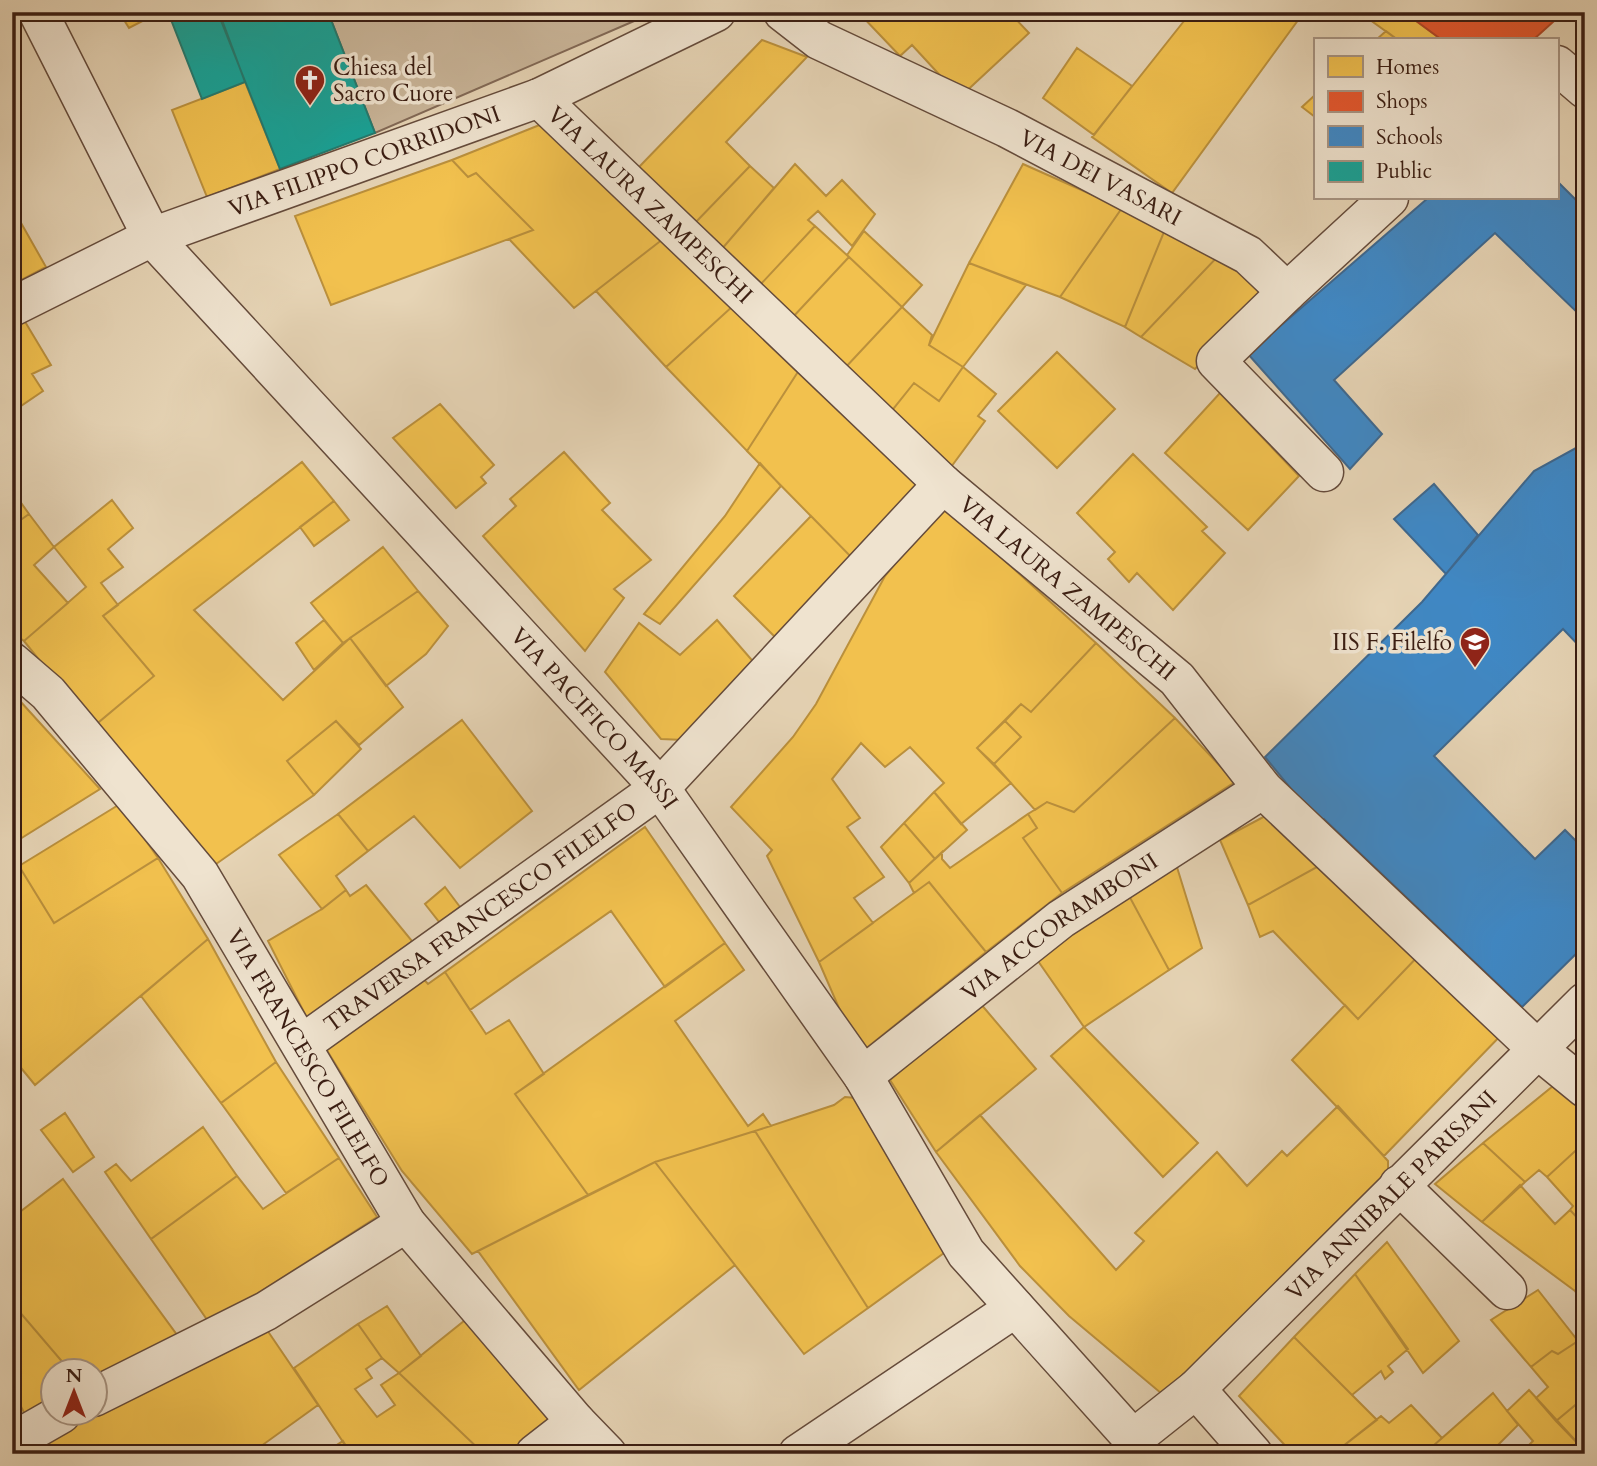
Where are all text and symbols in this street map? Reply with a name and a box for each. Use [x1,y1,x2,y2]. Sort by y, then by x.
legend [1314,38,1558,200]
place label: Chiesa del Sacro Cuore [333,52,453,109]
text: Homes [1376,53,1439,82]
church icon: Chiesa del Sacro Cuore [293,63,327,107]
text: Shops [1376,87,1428,116]
street label: VIA FILIPPO CORRIDONI [224,98,505,224]
street label: VIA LAURA ZAMPESCHI [540,99,760,310]
street label: VIA DEI VASARI [1014,122,1187,233]
text: Schools [1376,123,1443,152]
text: Public [1376,157,1432,186]
street label: VIA LAURA ZAMPESCHI [952,489,1182,688]
street label: VIA PACIFICO MASSI [503,621,685,816]
school or university icon: IIS F. Filelfo [1458,625,1492,669]
place label: IIS F. Filelfo [1332,627,1452,658]
street label: TRAVERSA FRANCESCO FILELFO [318,794,643,1040]
street label: VIA ACCORAMBONI [955,846,1164,1008]
street label: VIA FRANCESCO FILELFO [219,923,396,1193]
street label: VIA ANNIBALE PARISANI [1279,1083,1504,1307]
north arrow [38,1358,108,1428]
text: N [66,1363,83,1389]

